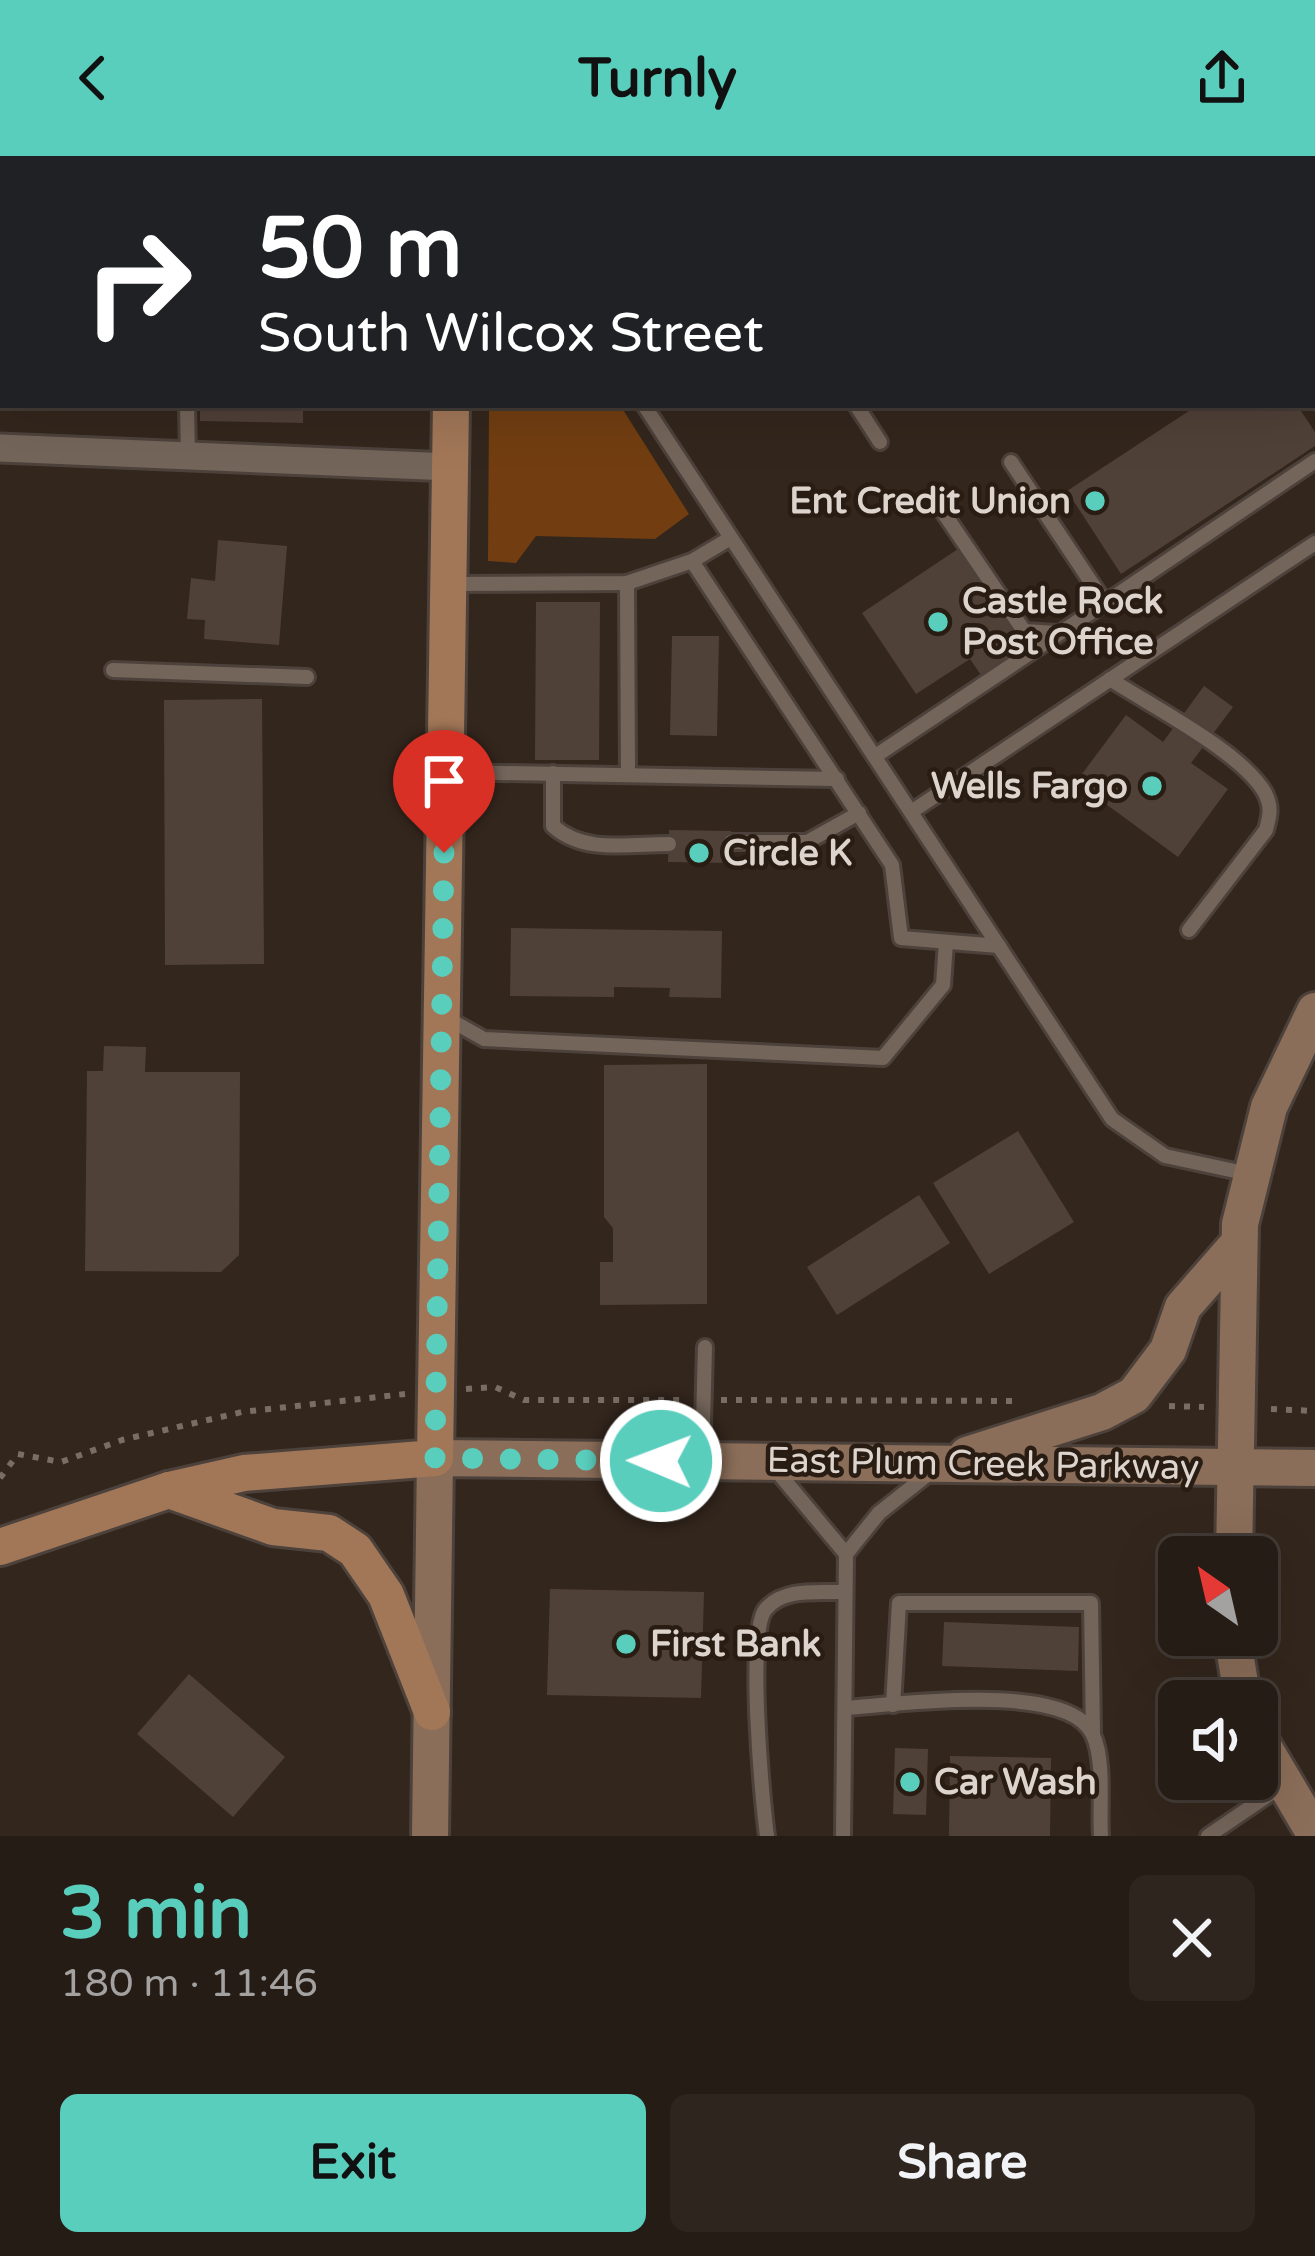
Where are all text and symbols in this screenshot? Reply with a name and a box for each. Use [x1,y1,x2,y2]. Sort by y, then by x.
icon: back [60,45,126,111]
icon: share [1189,45,1255,111]
text: Turnly [578,46,737,111]
text: 50 m [258,199,462,300]
icon: right [60,204,216,360]
text: South Wilcox Street [258,301,764,366]
place label: Ent Credit Union [789,480,1071,523]
marker: Ent Credit Union [1082,488,1108,514]
place label: Castle Rock Post Office [962,580,1163,664]
marker: Castle Rock Post Office [925,609,951,635]
pin [393,730,495,853]
icon: arrive [411,748,477,814]
place label: Wells Fargo [931,765,1128,808]
marker: Wells Fargo [1139,773,1165,799]
place label: Circle K [723,832,852,875]
marker: Circle K [686,840,712,866]
position arrow [598,1398,724,1524]
street label: East Plum Creek Parkway [766,1439,1200,1489]
north arrow [1158,1536,1278,1656]
map controls [1158,1536,1278,1800]
place label: First Bank [650,1623,821,1666]
marker: First Bank [613,1631,639,1657]
button: sound [1158,1680,1278,1800]
place label: Car Wash [934,1761,1097,1804]
marker: Car Wash [897,1769,923,1795]
text: 3 min [60,1871,252,1958]
button: close [1129,1875,1255,2001]
text: 180 m · 11:46 [60,1960,318,2007]
button: Exit [60,2094,646,2232]
button: Share [670,2094,1255,2232]

